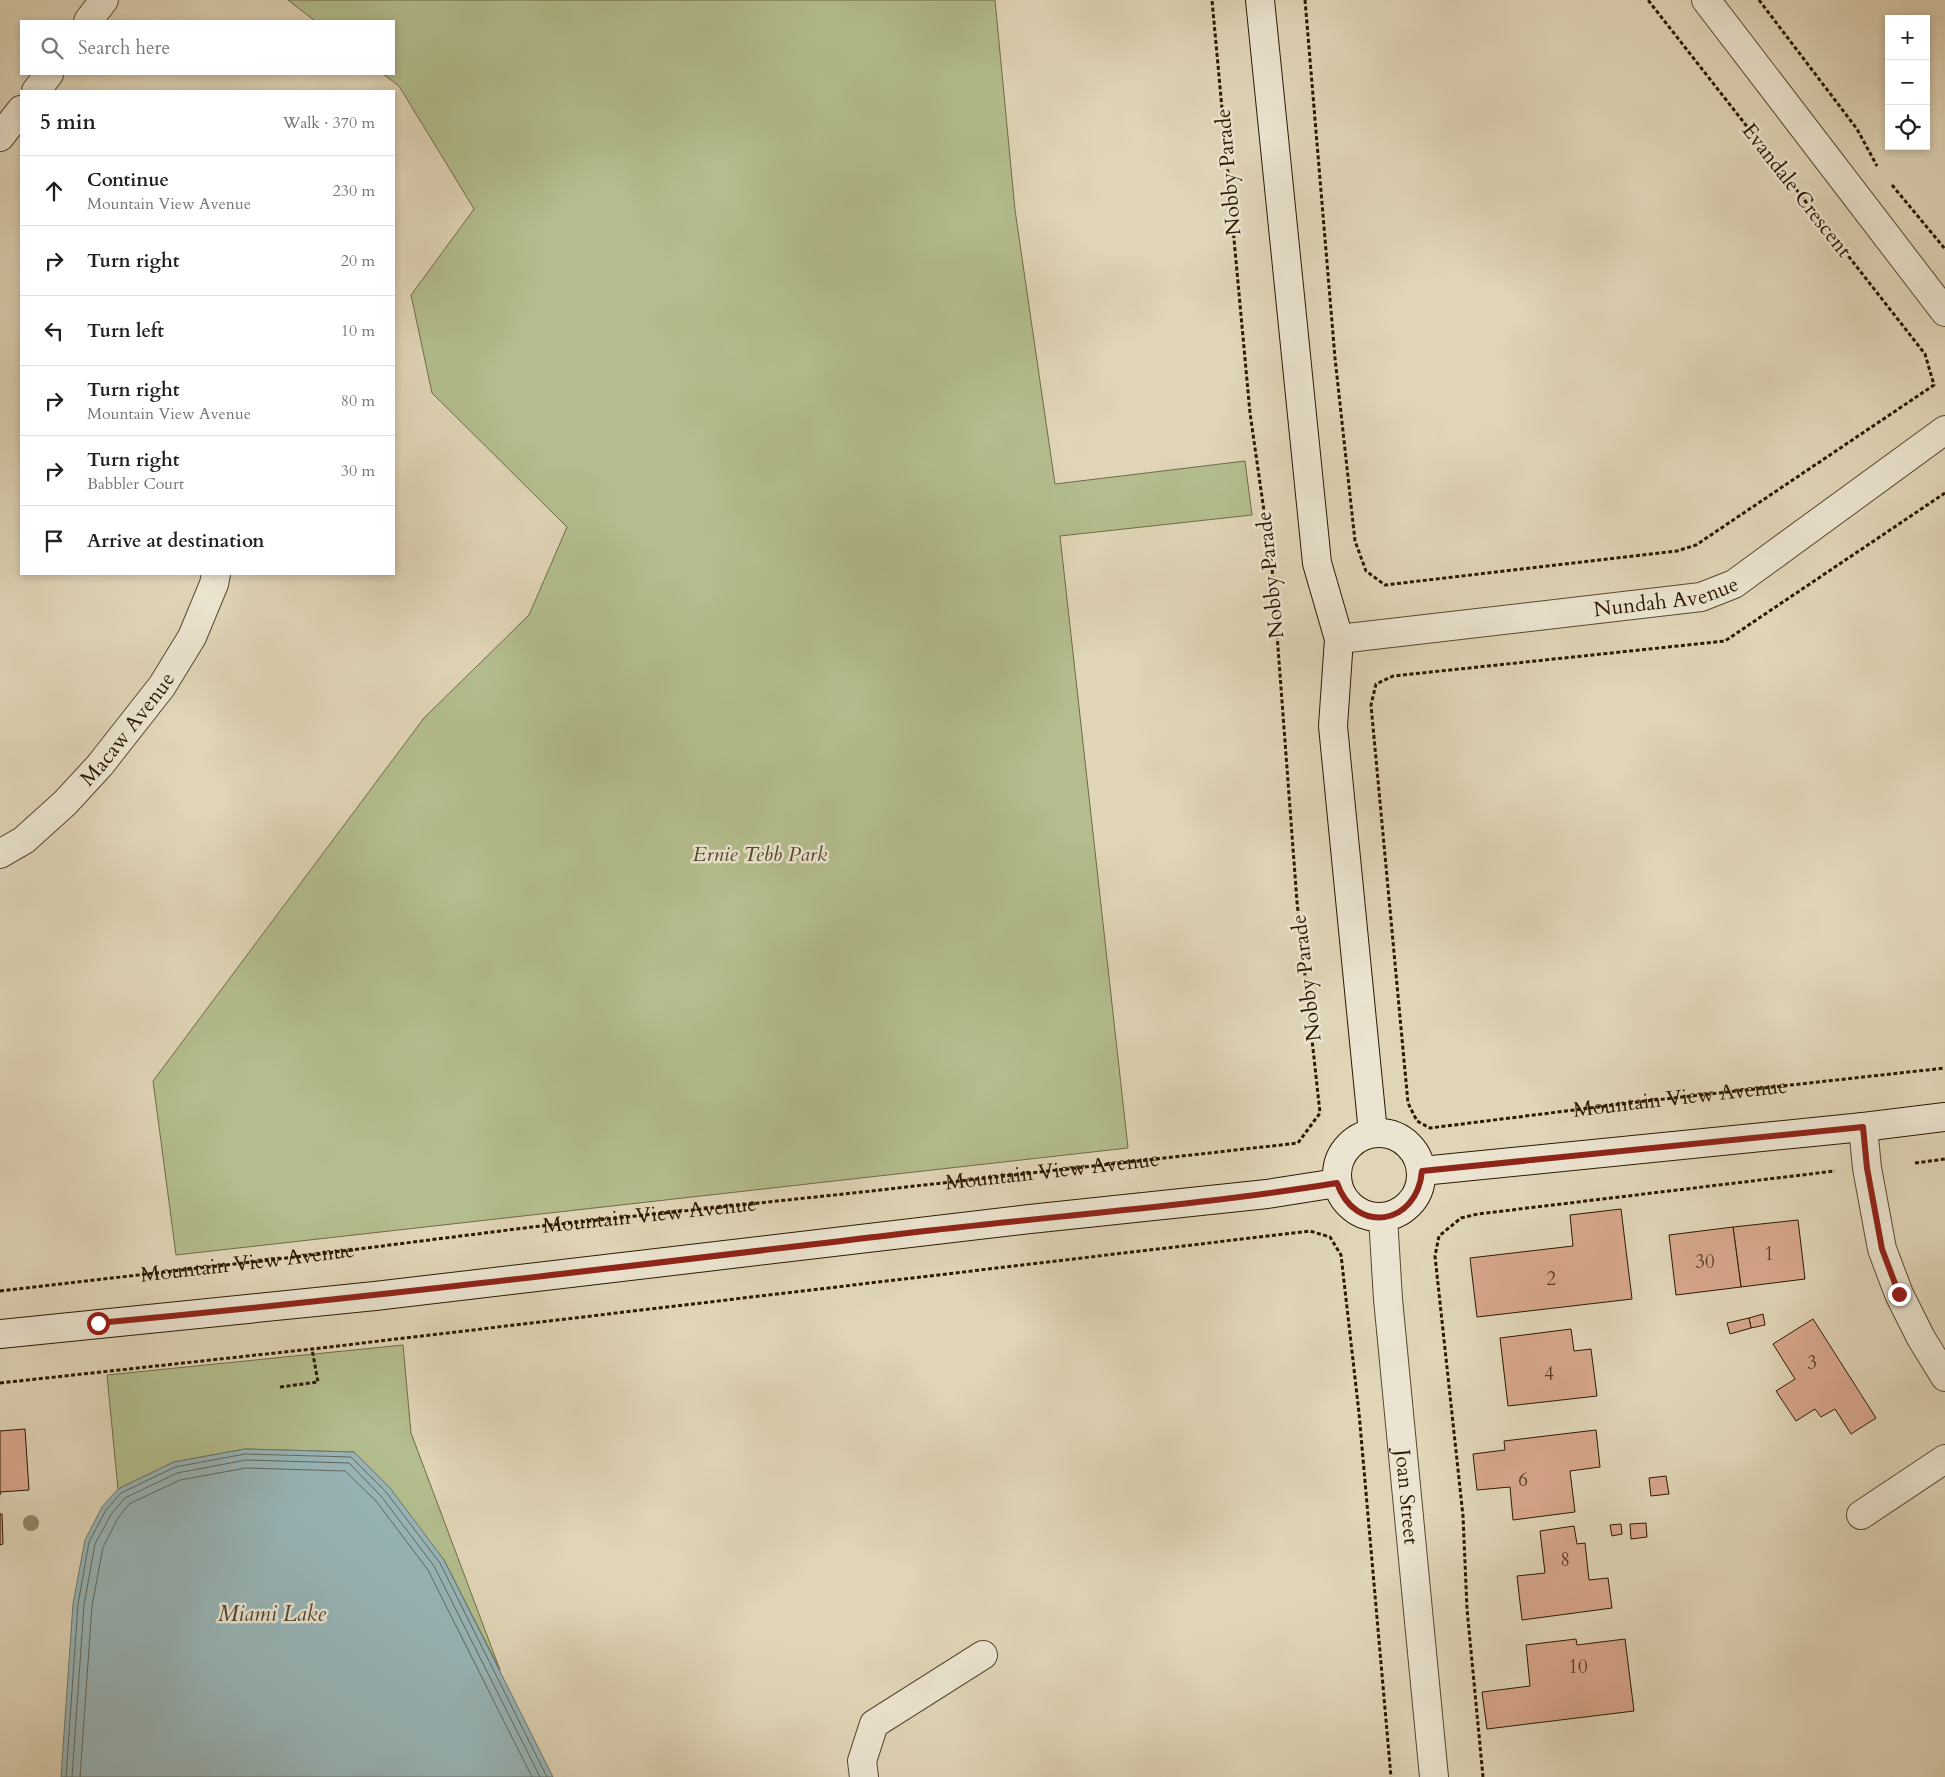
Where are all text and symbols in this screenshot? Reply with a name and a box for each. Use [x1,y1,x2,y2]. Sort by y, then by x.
map controls [1885,15,1930,150]
button: + [1885,15,1930,60]
search box [20,20,395,75]
icon: search [38,34,66,62]
text: Search here [78,35,170,61]
button: − [1885,60,1930,105]
button: locate [1885,105,1930,150]
street label: Nobby Parade [1208,107,1248,237]
text: 5 min [40,108,96,137]
text: Walk · 370 m [283,112,375,134]
street label: Evandale Crescent [1735,117,1859,264]
text: Continue [87,167,169,193]
icon: ahead [40,177,68,205]
text: 230 m [333,180,375,202]
text: Mountain View Avenue [87,193,251,215]
icon: right [40,247,68,275]
text: Turn right [87,248,179,274]
text: 20 m [341,250,375,272]
icon: left [40,317,68,345]
text: Turn left [87,318,164,344]
text: 10 m [341,320,375,342]
text: Turn right [87,377,179,403]
icon: right [40,387,68,415]
text: 80 m [341,390,375,412]
text: Mountain View Avenue [87,403,251,425]
text: Turn right [87,447,179,473]
icon: right [40,457,68,485]
text: 30 m [341,460,375,482]
text: Babbler Court [87,473,184,495]
street label: Nobby Parade [1249,510,1292,640]
icon: arrive [40,527,68,555]
text: Arrive at destination [87,528,264,554]
street label: Nundah Avenue [1592,570,1743,624]
street label: Macaw Avenue [74,667,182,793]
park label: Ernie Tebb Park [693,840,828,869]
street label: Nobby Parade [1284,913,1329,1043]
street label: Mountain View Avenue [1572,1072,1789,1125]
street label: Mountain View Avenue [944,1145,1161,1198]
street label: Mountain View Avenue [541,1189,758,1241]
street label: Mountain View Avenue [139,1236,356,1290]
house number: 1 [1764,1241,1774,1267]
house number: 30 [1695,1249,1715,1275]
house number: 2 [1546,1266,1556,1292]
route end [1888,1283,1911,1306]
route start [87,1312,110,1335]
house number: 3 [1807,1350,1817,1376]
house number: 4 [1544,1361,1554,1387]
street label: Joan Street [1387,1445,1426,1546]
house number: 6 [1518,1467,1528,1493]
house number: 8 [1560,1547,1570,1573]
water label: Miami Lake [218,1599,326,1629]
house number: 10 [1568,1654,1588,1680]

